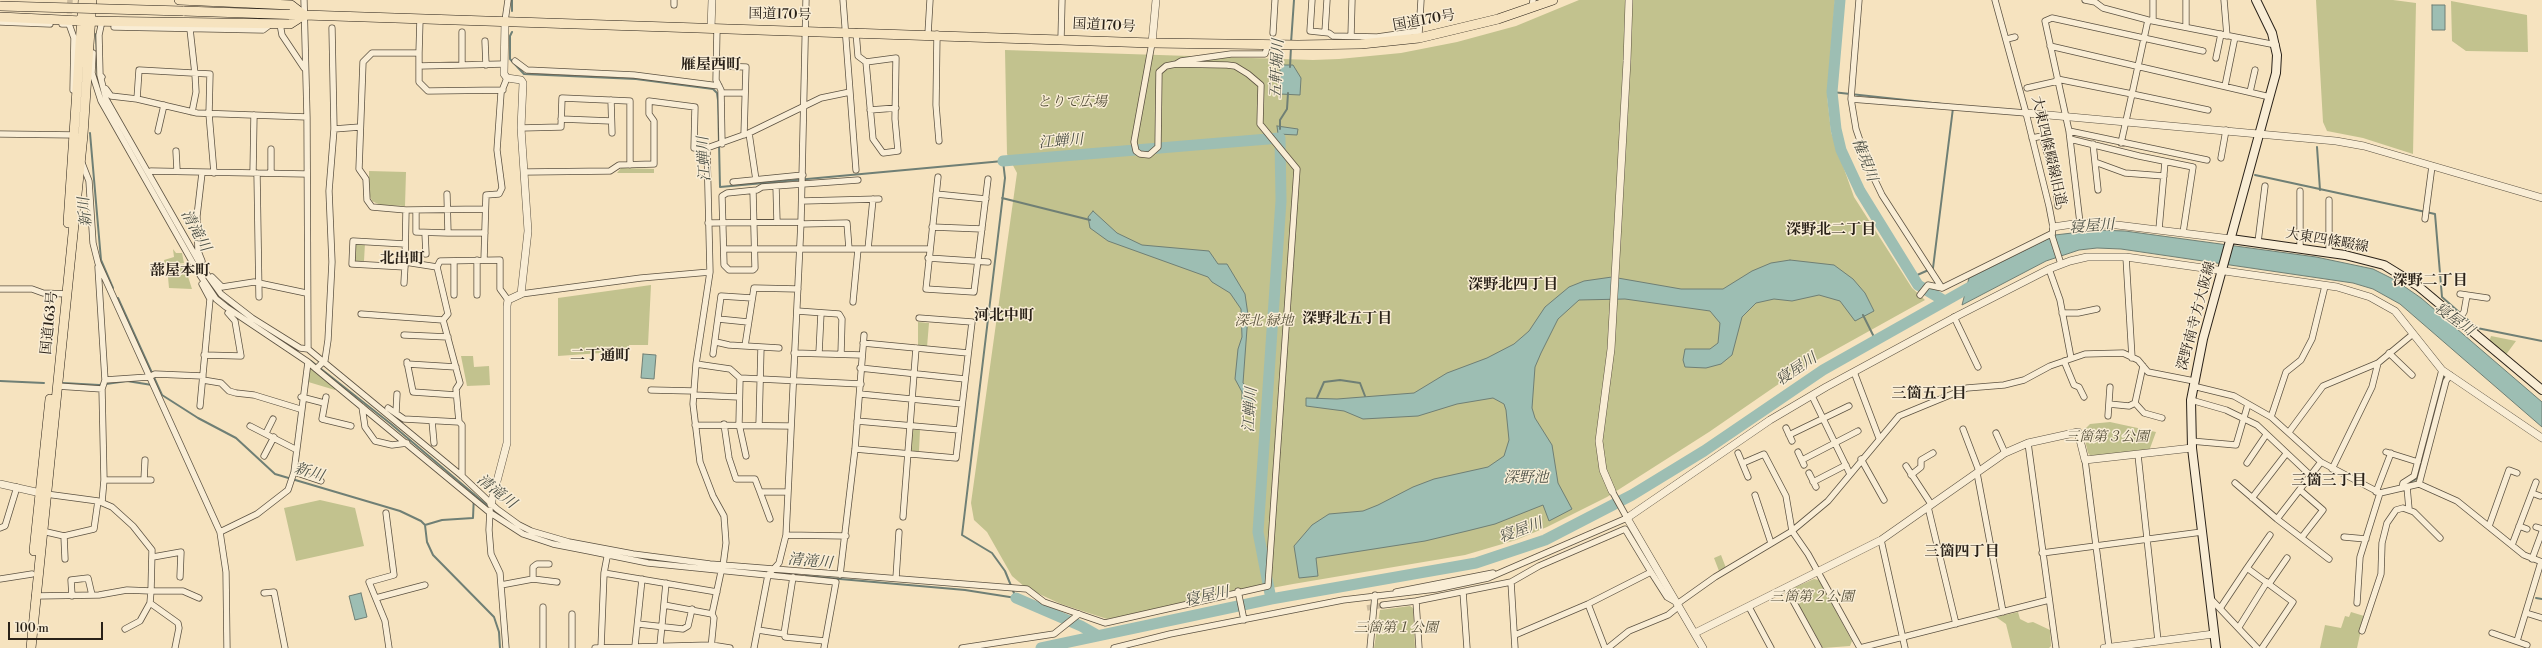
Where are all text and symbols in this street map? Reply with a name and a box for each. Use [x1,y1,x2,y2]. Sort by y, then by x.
street label: 国道170号 [748,6,812,24]
street label: 国道170号 [1391,7,1457,35]
street label: 国道170号 [1072,16,1136,36]
water label: 五軒堀川 [1267,39,1289,99]
district label: 雁屋西町 [681,56,741,74]
park label: とりで広場 [1037,95,1107,111]
street label: 大東四條畷線旧道 [2027,95,2069,207]
water label: 江蝉川 [1038,131,1084,153]
water label: 江蝉川 [695,136,715,182]
water label: 権現川 [1848,136,1880,184]
water label: 新川 [76,196,96,228]
water label: 清滝川 [176,207,214,255]
water label: 寝屋川 [2069,216,2115,238]
district label: 深野北二丁目 [1786,221,1876,239]
street label: 大東四條畷線 [2284,225,2370,257]
district label: 北出町 [380,250,424,268]
street label: 深野南寺方大阪線 [2174,260,2220,372]
district label: 蔀屋本町 [150,262,210,280]
district label: 深野二丁目 [2393,272,2467,290]
district label: 深野北四丁目 [1468,276,1558,294]
street label: 国道163号 [38,290,62,356]
water label: 寝屋川 [2431,299,2477,341]
district label: 河北中町 [974,307,1034,325]
district label: 深野北五丁目 [1302,310,1392,328]
park label: 深北 緑地 [1235,314,1293,330]
district label: 二丁通町 [570,347,630,365]
water label: 寝屋川 [1773,350,1821,390]
district label: 三箇五丁目 [1892,385,1966,403]
water label: 江蝉川 [1240,387,1262,433]
park label: 三箇第３公園 [2065,430,2149,446]
water label: 新川 [292,460,326,486]
water label: 深野池 [1504,469,1548,487]
water label: 清滝川 [473,471,519,513]
district label: 三箇三丁目 [2292,472,2366,490]
water label: 寝屋川 [1497,515,1545,547]
district label: 三箇四丁目 [1925,543,1999,561]
water label: 清滝川 [787,551,833,573]
water label: 寝屋川 [1183,584,1231,610]
park label: 三箇第２公園 [1770,590,1854,606]
scale bar [10,614,105,640]
text: 100 m [15,621,49,636]
park label: 三箇第１公園 [1354,621,1438,637]

